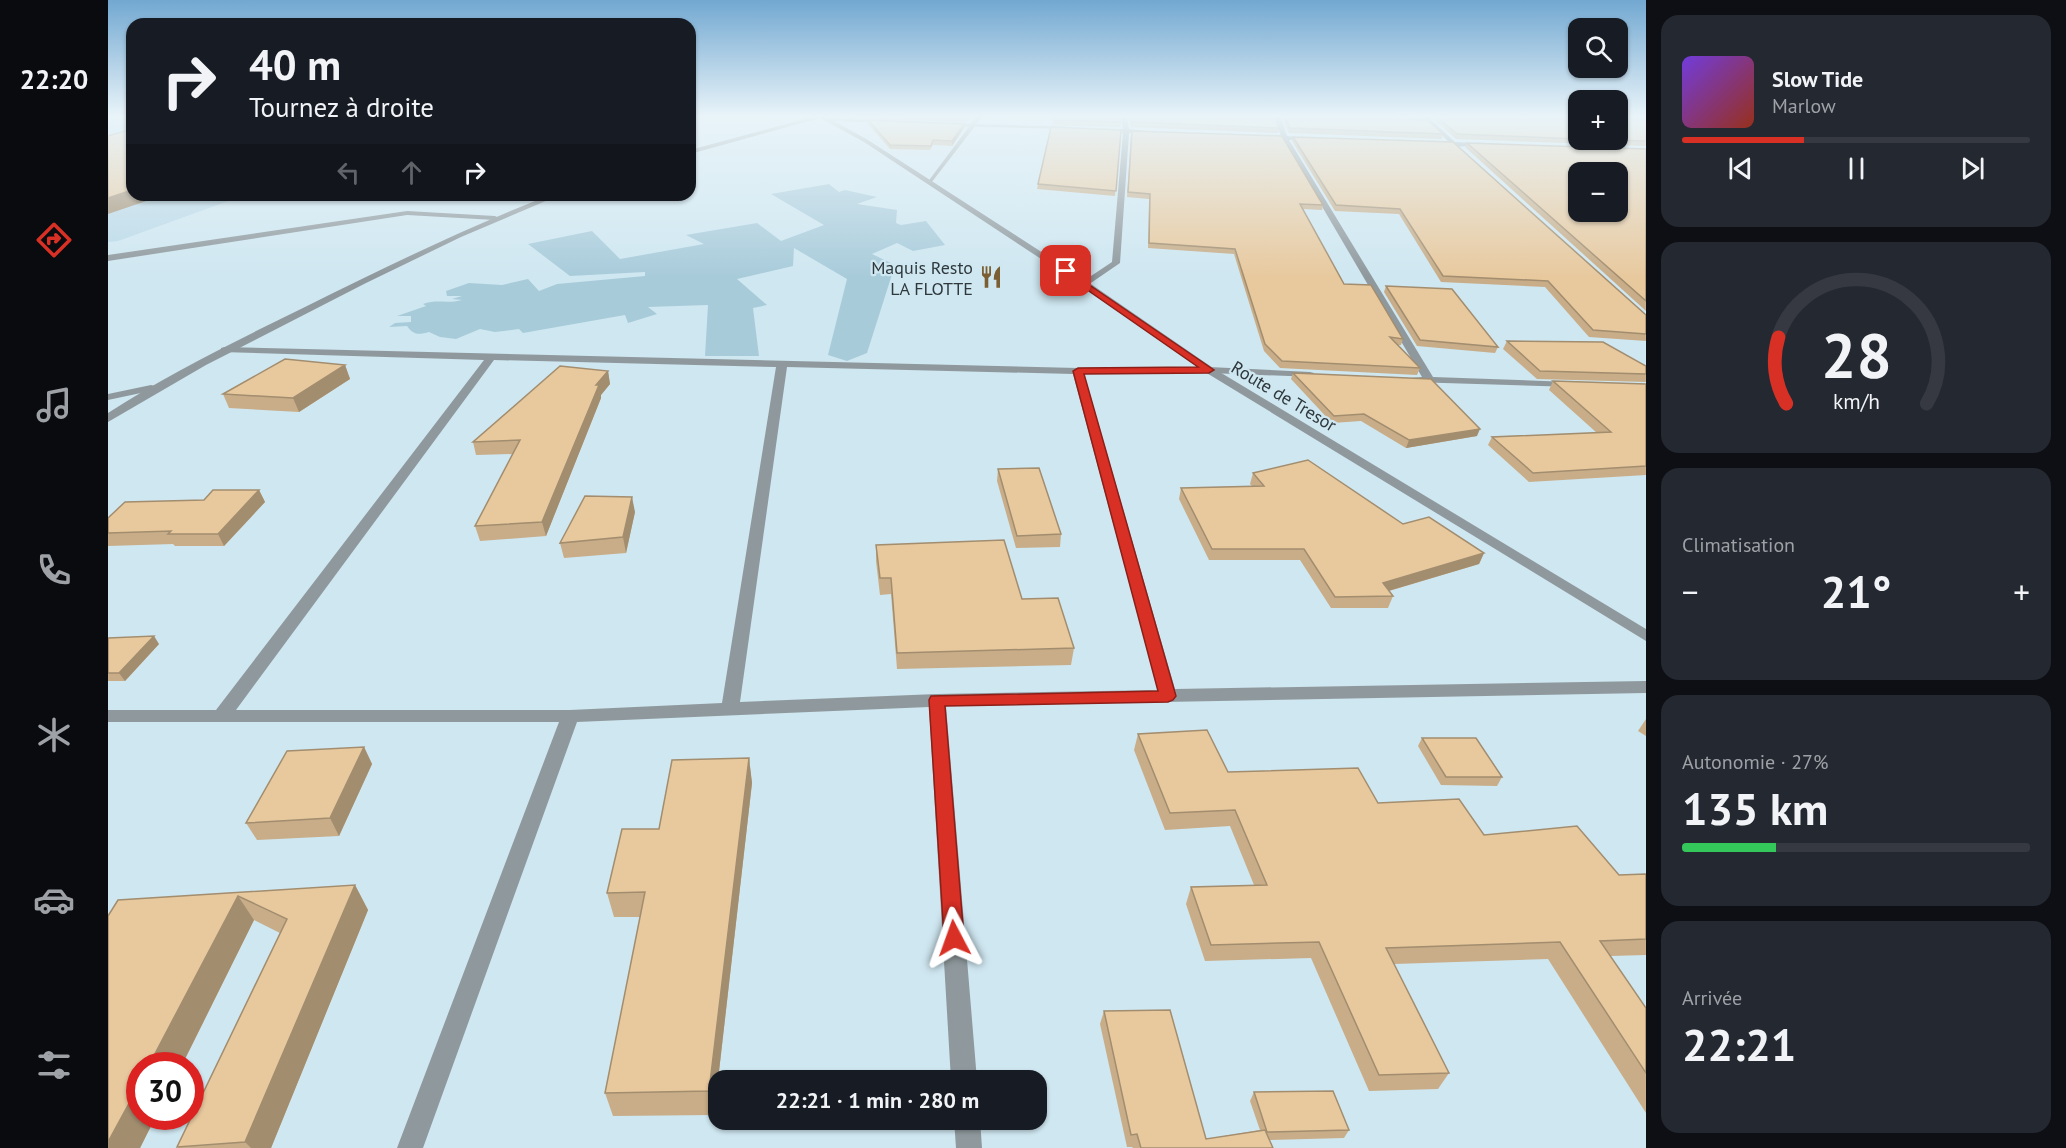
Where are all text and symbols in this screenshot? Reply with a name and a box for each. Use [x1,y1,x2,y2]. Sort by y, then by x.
map controls [1568,18,1628,222]
button: search [1568,18,1628,78]
text: 40 m [249,37,341,92]
icon: right [150,42,228,120]
text: 22:20 [20,62,88,96]
text: Slow Tide [1772,65,1863,93]
text: Tournez à droite [249,90,434,124]
button: + [1568,90,1628,150]
text: Marlow [1772,93,1836,119]
icon: previous [1724,152,1757,185]
icon: pause [1840,152,1873,185]
icon: next [1956,152,1989,185]
icon: left [332,156,365,189]
icon: ahead [395,156,428,189]
icon: right [458,156,491,189]
button: − [1568,162,1628,222]
icon: directions [33,219,75,261]
pin [1040,245,1091,296]
icon: arrive [1049,254,1082,287]
place label: Maquis Resto LA FLOTTE [871,256,973,300]
restaurant icon: Maquis Resto LA FLOTTE [978,264,1004,290]
text: 28 [1821,315,1891,396]
street label: Route de Tresor [1227,356,1341,436]
icon: music [33,384,75,426]
text: km/h [1832,388,1879,416]
text: Climatisation [1682,532,1795,558]
icon: phone [33,549,75,591]
text: 21° [1821,562,1891,620]
text: − [1682,570,1699,613]
text: + [2013,570,2030,613]
icon: climate [33,714,75,756]
text: Autonomie · 27% [1682,749,1828,775]
text: 135 km [1682,779,1828,837]
icon: car [33,879,75,921]
position arrow [922,906,986,970]
text: Arrivée [1682,985,1742,1011]
text: 22:21 [1682,1015,1796,1073]
icon: filters [33,1044,75,1086]
speed limit sign: 30 [126,1052,204,1130]
text: 22:21 · 1 min · 280 m [776,1086,979,1114]

